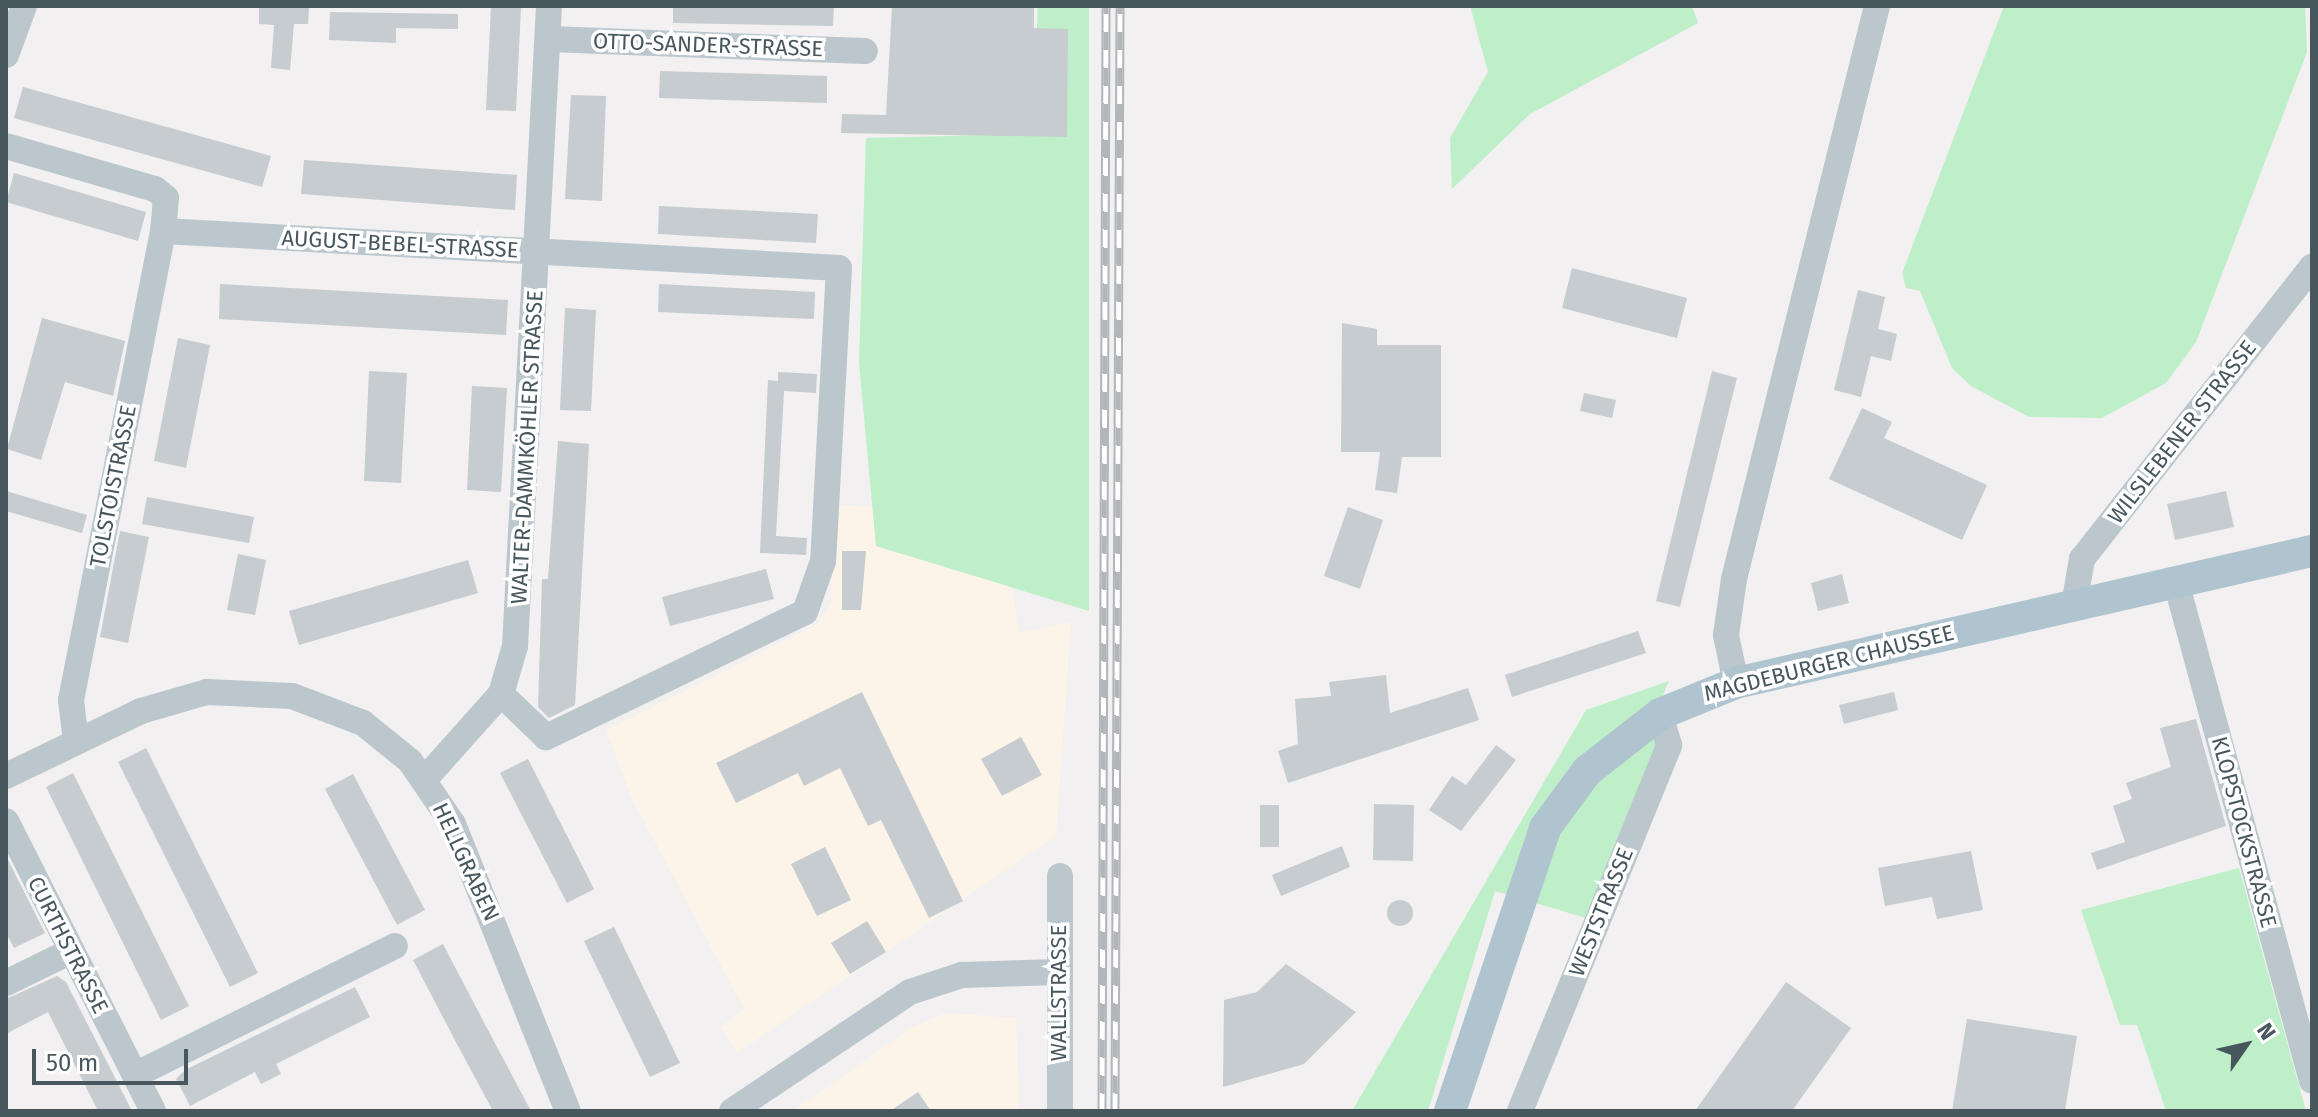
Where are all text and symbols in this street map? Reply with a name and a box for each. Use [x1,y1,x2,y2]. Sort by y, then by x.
street label: OTTO-SANDER-STRASSE [593,28,823,62]
street label: AUGUST-BEBEL-STRASSE [281,225,519,263]
street label: WALTER-DAMMKÖHLER STRASSE [506,289,548,605]
street label: WILSLEBENER STRASSE [2102,335,2262,529]
street label: TOLSTOISTRASSE [84,403,142,569]
street label: MAGDEBURGER CHAUSSEE [1701,619,1957,707]
street label: KLOPSTOCKSTRASSE [2206,733,2282,931]
street label: HELLGRABEN [427,799,505,925]
street label: WESTSTRASSE [1563,844,1639,980]
street label: CURTHSTRASSE [22,872,114,1018]
street label: WALLSTRASSE [1046,925,1072,1061]
north arrow [2206,1005,2286,1085]
text: N [2251,1018,2282,1045]
scale bar [36,1033,192,1083]
text: 50 m [46,1049,98,1077]

